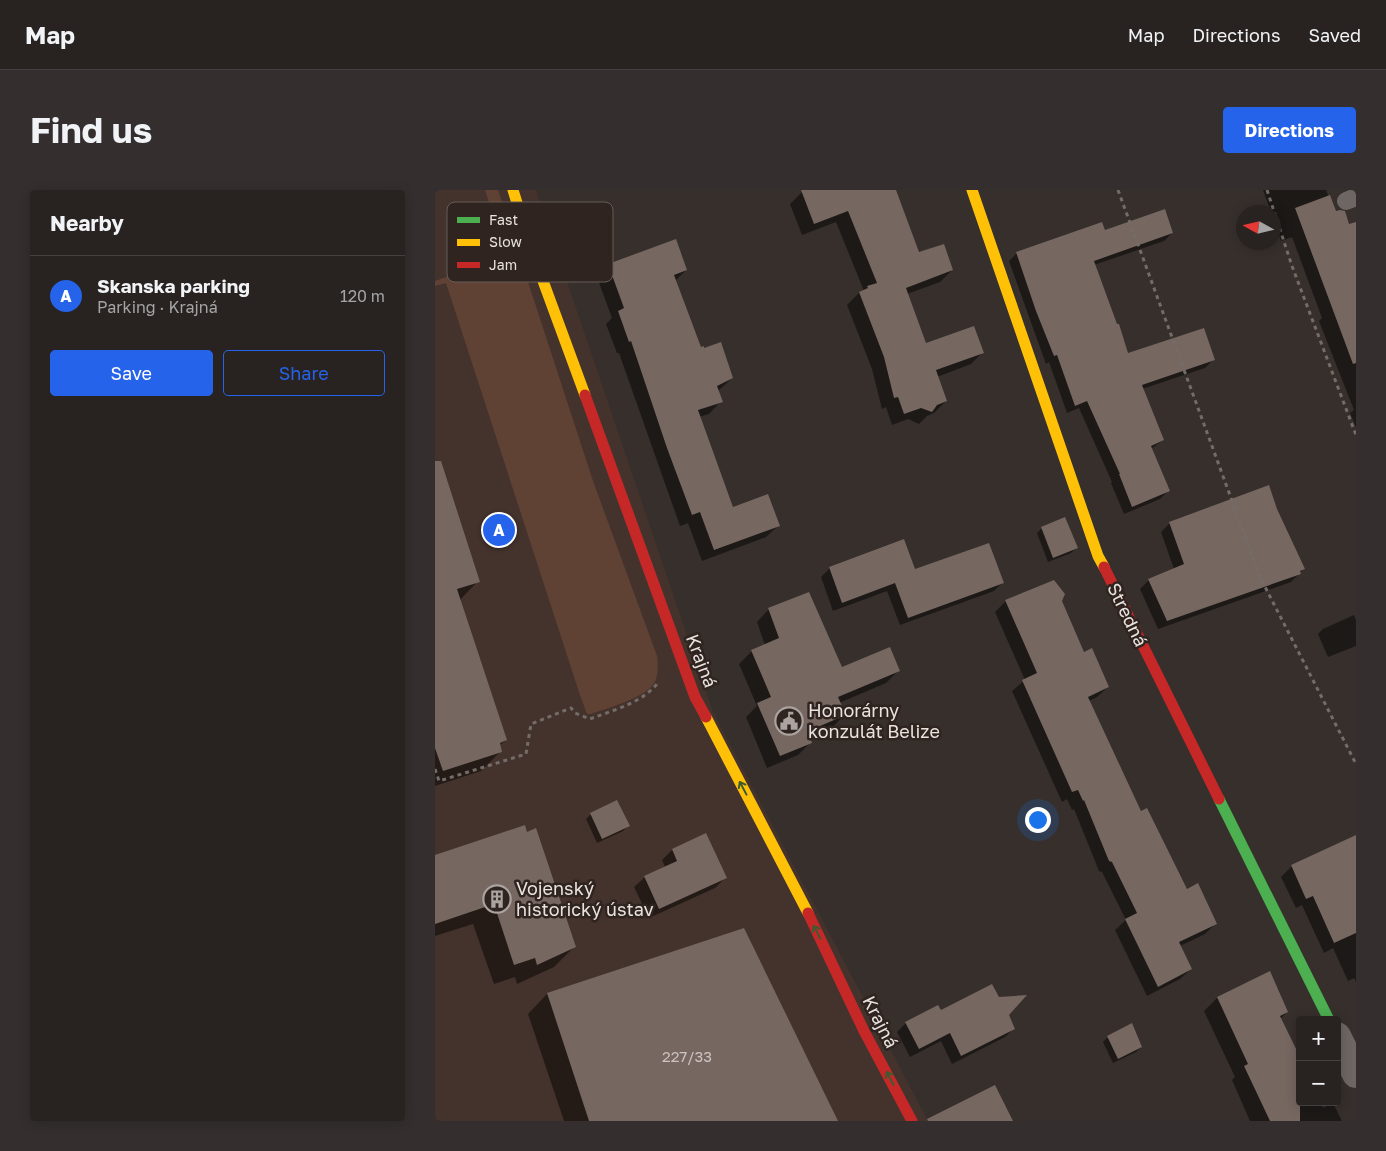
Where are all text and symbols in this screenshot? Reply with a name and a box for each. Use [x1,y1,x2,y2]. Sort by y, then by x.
text: Map [25,20,75,49]
text: Map [1128,24,1164,46]
text: Directions [1192,24,1280,46]
text: Saved [1308,24,1361,46]
button: Directions [1223,107,1356,153]
text: Find us [30,109,152,151]
legend [447,202,613,282]
north arrow [1236,205,1281,250]
text: Nearby [50,210,124,236]
text: Fast [489,211,518,228]
text: Slow [489,233,522,250]
text: Jam [489,256,517,273]
text: Skanska parking [97,274,250,297]
text: A [60,286,72,306]
text: 120 m [340,286,385,306]
text: Parking · Krajná [97,297,218,317]
button: Save [50,350,213,396]
button: Share [223,350,385,396]
pin: A [483,511,515,549]
street label: Stredná [1103,579,1153,650]
street label: Krajná [682,631,722,690]
place label: Honorárny konzulát Belize [808,699,940,742]
public building icon: Honorárny konzulát Belize [774,706,804,736]
one-way arrow [738,780,748,795]
your location [1025,807,1051,833]
place label: Vojenský historický ústav [516,877,654,920]
building icon: Vojenský historický ústav [482,884,512,914]
one-way arrow [812,925,821,940]
street label: Krajná [858,992,903,1051]
map controls [1296,1016,1341,1106]
button: + [1296,1016,1341,1061]
house number: 227/33 [662,1047,712,1065]
button: − [1296,1061,1341,1106]
one-way arrow [885,1070,895,1085]

